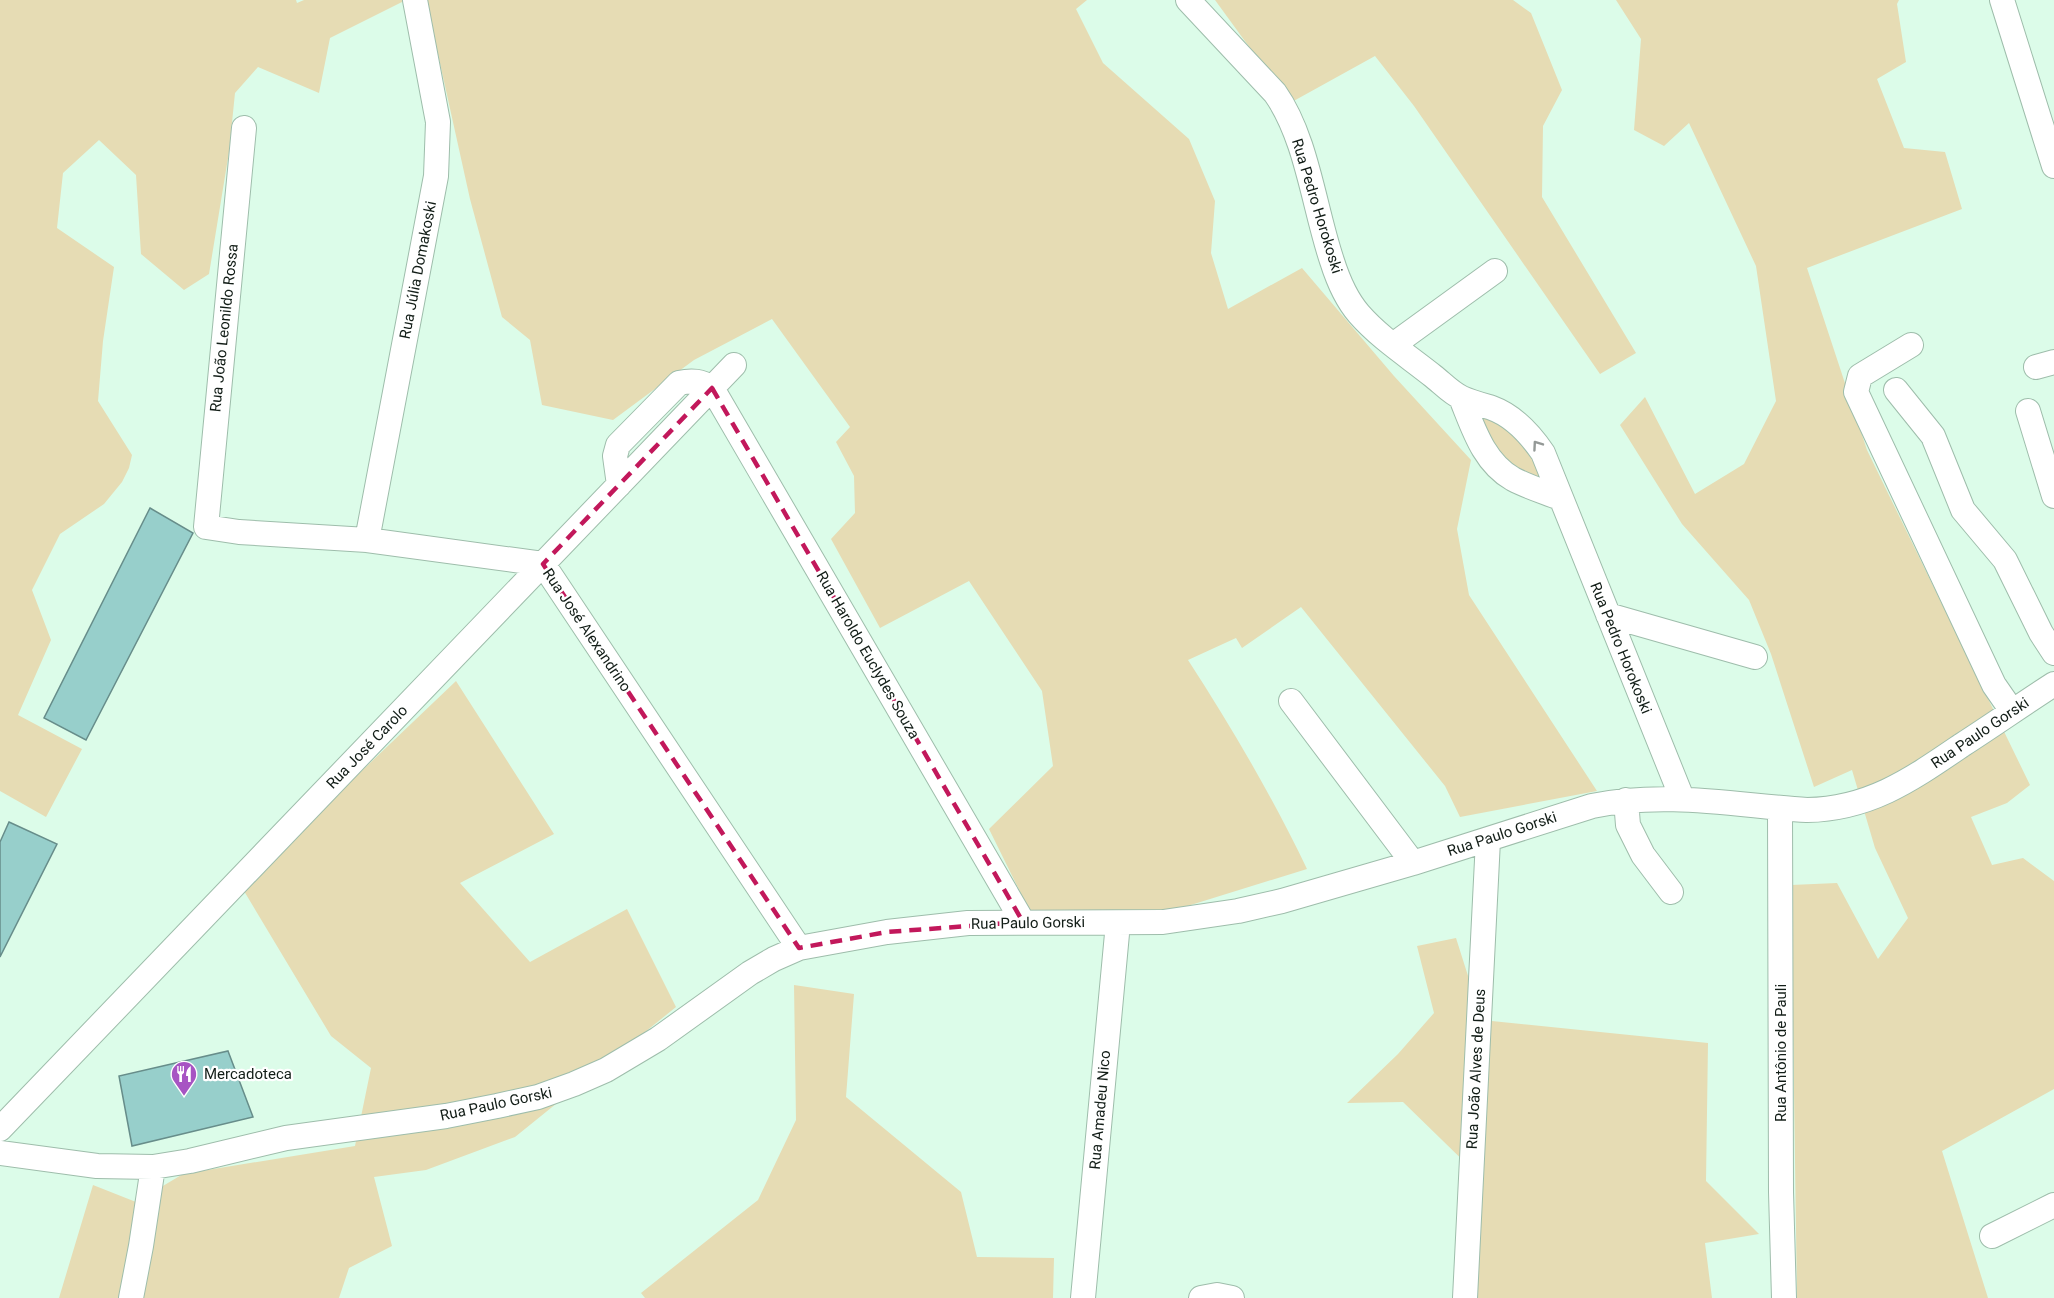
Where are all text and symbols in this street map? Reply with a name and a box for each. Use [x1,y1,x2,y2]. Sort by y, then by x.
street label: Rua Pedro Horokoski [1288,136,1346,276]
street label: Rua Júlia Domakoski [396,200,440,340]
street label: Rua João Leonildo Rossa [206,243,242,413]
one-way arrow [1533,441,1544,452]
street label: Rua José Alexandrino [539,565,635,695]
street label: Rua Haroldo Euclydes Souza [813,568,923,742]
street label: Rua Pedro Horokoski [1586,580,1656,716]
street label: Rua Paulo Gorski [1928,694,2032,772]
street label: Rua José Carolo [323,701,411,793]
street label: Rua Paulo Gorski [1445,808,1559,860]
street label: Rua Paulo Gorski [971,913,1085,933]
street label: Rua Antônio de Pauli [1772,984,1790,1122]
street label: Rua João Alves de Deus [1463,988,1489,1150]
street label: Rua Amadeu Nico [1086,1050,1114,1170]
restaurant icon: Mercadoteca [169,1059,199,1097]
place label: Mercadoteca [204,1065,292,1083]
street label: Rua Paulo Gorski [438,1083,554,1125]

